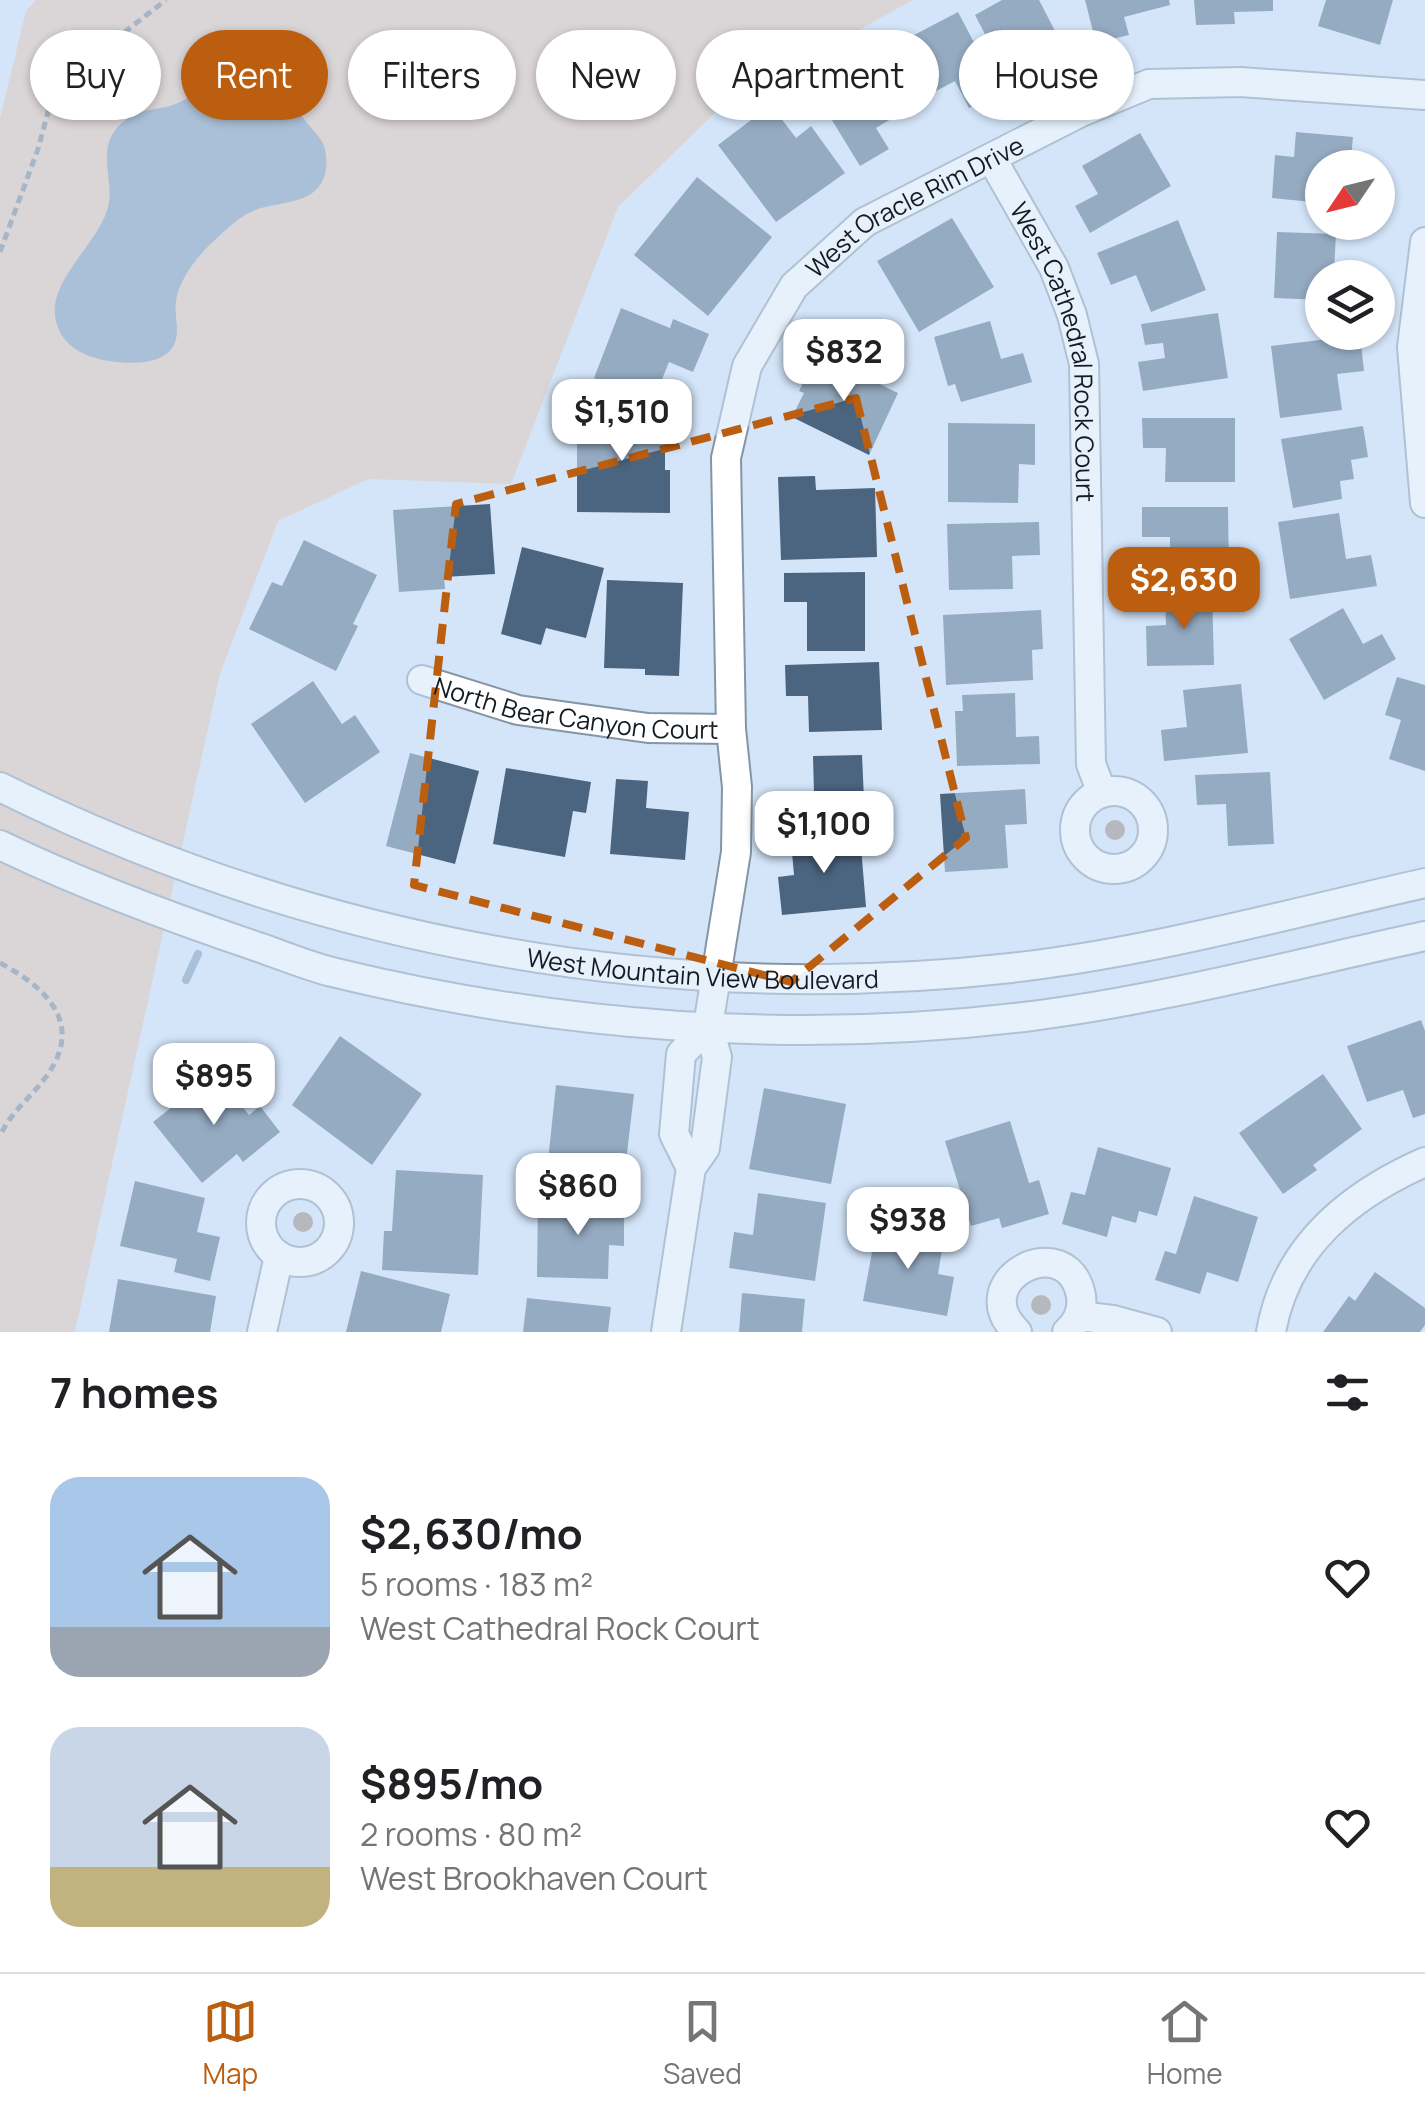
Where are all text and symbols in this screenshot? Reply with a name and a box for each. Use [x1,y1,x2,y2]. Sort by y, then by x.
chip: Buy [30,30,161,120]
chip: Rent [181,30,328,120]
chip: Filters [348,30,516,120]
chip: New [536,30,676,120]
chip: Apartment [696,30,939,120]
chip: House [959,30,1134,120]
street label: West Oracle Rim Drive [798,127,1029,285]
north arrow [1305,150,1395,240]
map controls [1305,150,1395,350]
street label: West Cathedral Rock Court [1002,195,1104,502]
button: layers [1305,260,1395,350]
pin: $832 [785,319,903,404]
text: $832 [805,329,883,373]
pin: $1,510 [541,379,703,464]
text: $1,510 [574,389,670,433]
pin: $2,630 [1103,547,1265,632]
text: $2,630 [1130,557,1238,601]
street label: North Bear Canyon Court [430,667,719,746]
pin: $1,100 [743,791,905,876]
text: $1,100 [777,801,871,845]
street label: West Mountain View Boulevard [524,939,879,997]
pin: $895 [155,1043,273,1128]
text: $895 [175,1053,253,1097]
pin: $860 [519,1153,637,1238]
text: $860 [538,1163,618,1207]
pin: $938 [849,1187,967,1272]
text: $938 [869,1197,947,1241]
text: 7 homes [50,1363,218,1421]
icon: filters [1320,1365,1375,1420]
text: $2,630/mo [360,1504,583,1562]
icon: home [130,1517,250,1637]
icon: heart [1320,1550,1375,1605]
text: 5 rooms · 183 m² [360,1562,593,1606]
text: West Cathedral Rock Court [360,1606,760,1650]
text: $895/mo [360,1754,543,1812]
icon: home [130,1767,250,1887]
icon: heart [1320,1800,1375,1855]
text: 2 rooms · 80 m² [360,1812,582,1856]
text: West Brookhaven Court [360,1856,708,1900]
tab: Map [202,1994,258,2092]
tab: Saved [663,1994,742,2092]
tab: Home [1147,1994,1223,2092]

